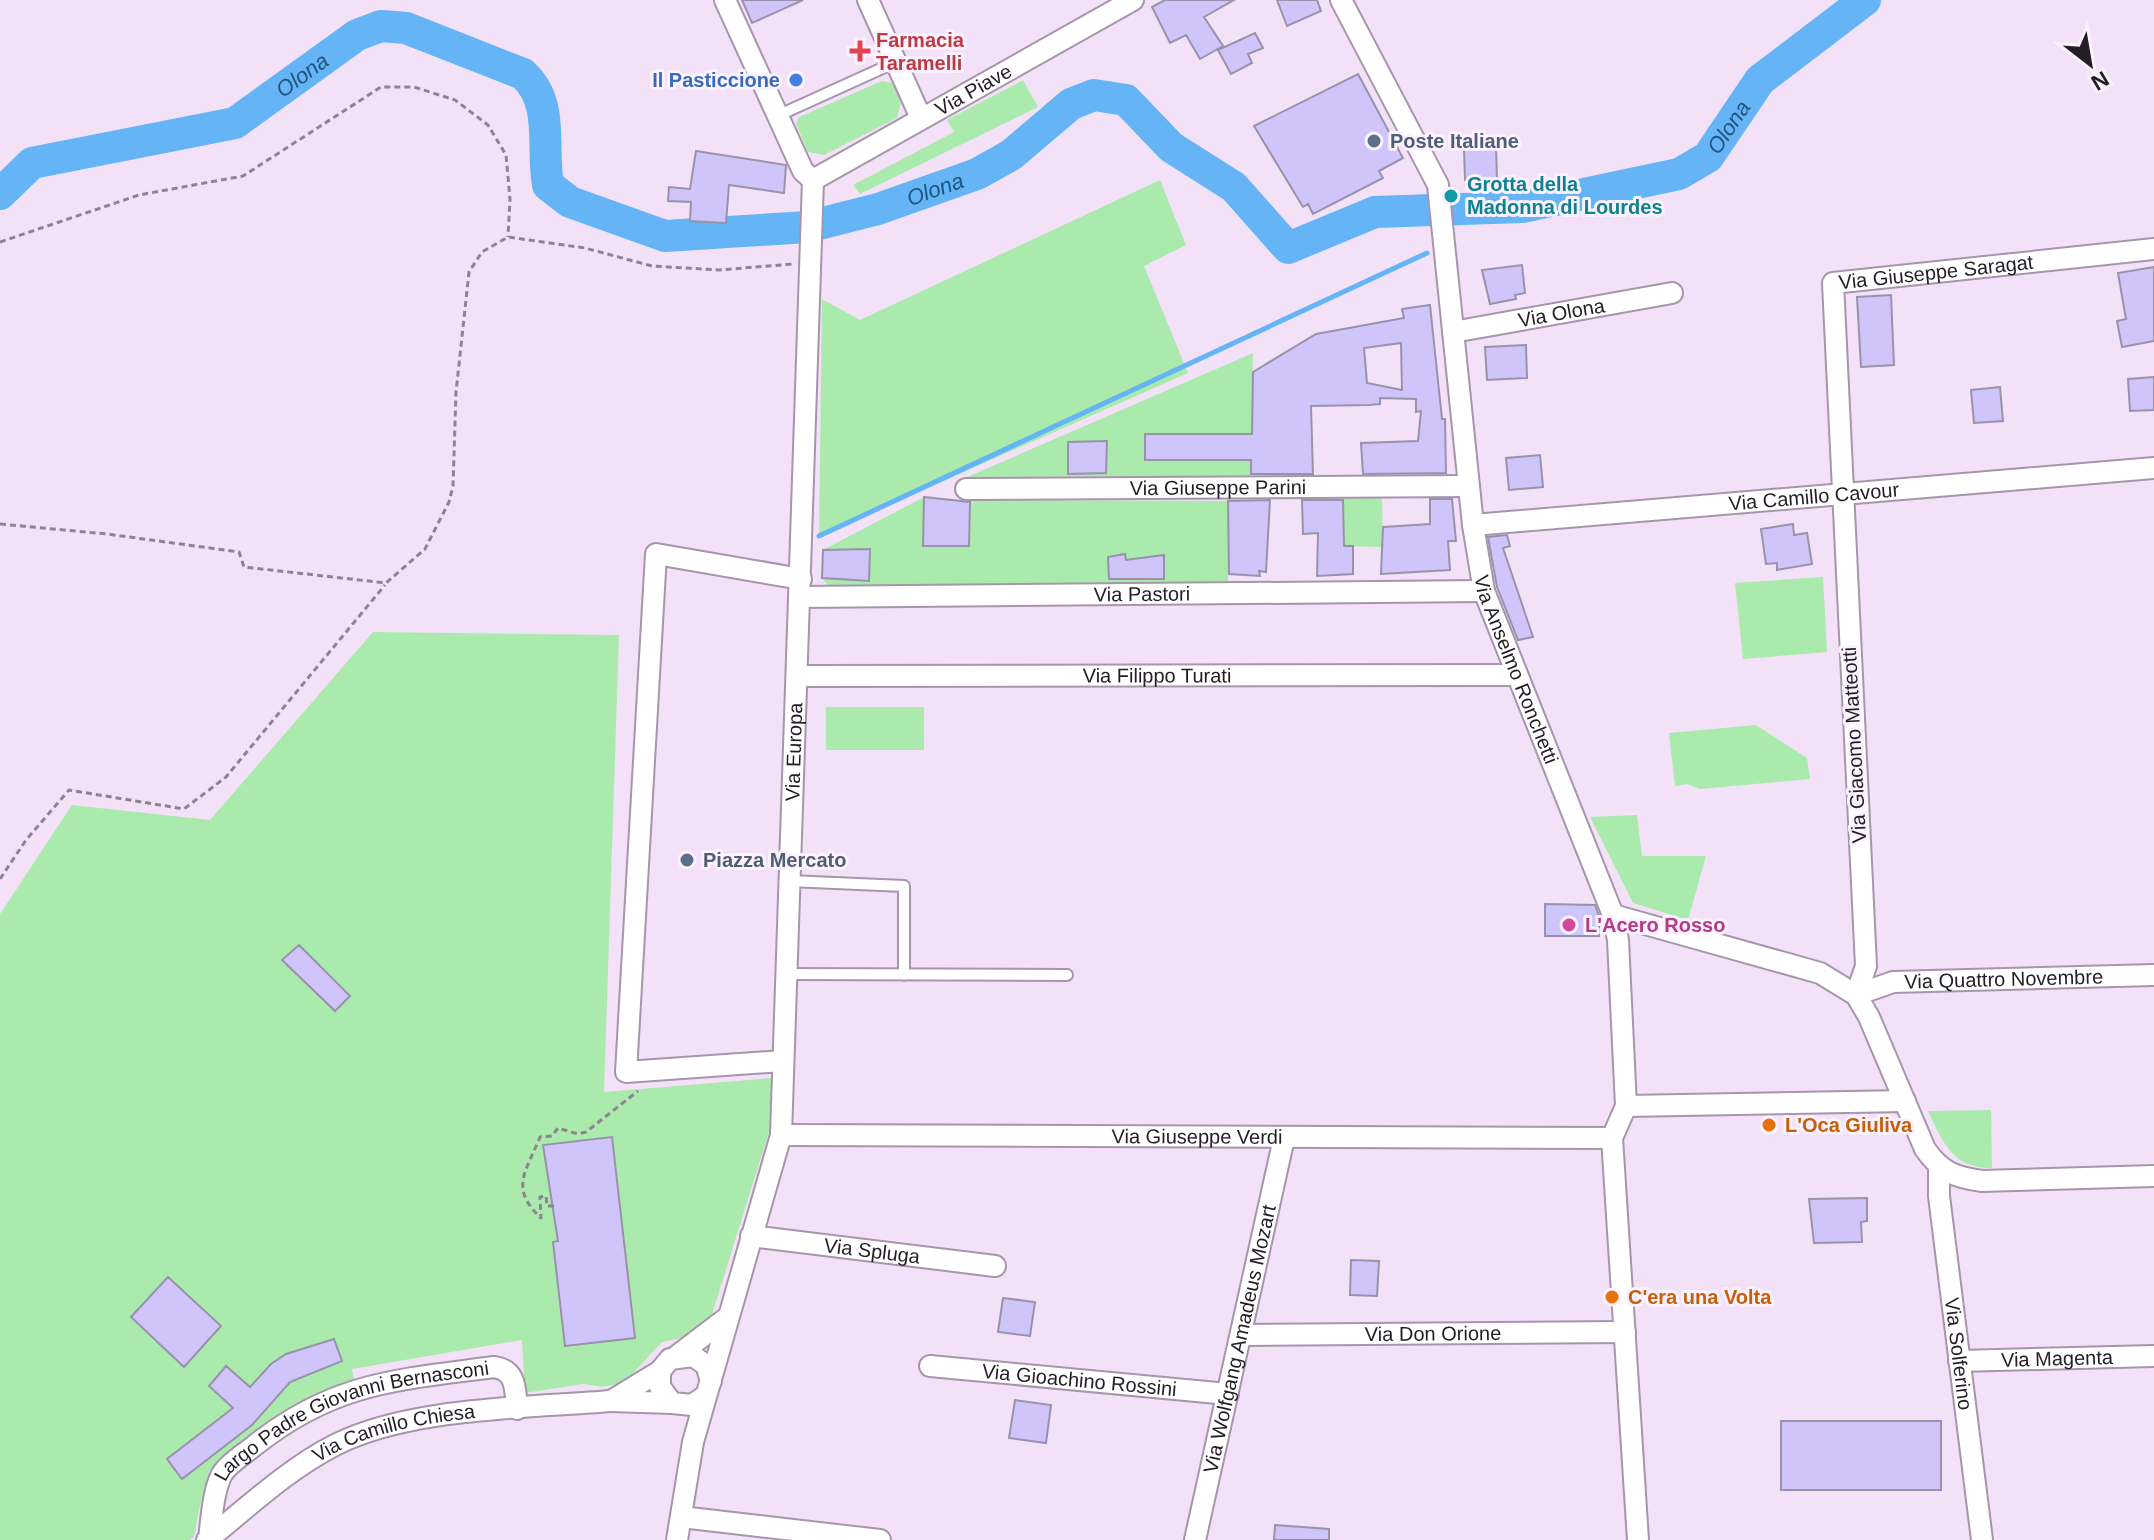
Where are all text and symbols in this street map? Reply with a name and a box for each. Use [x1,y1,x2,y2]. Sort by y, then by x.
north arrow [2050,24,2130,104]
place label: Farmacia Taramelli [876,29,965,74]
marker: Farmacia Taramelli [851,42,869,60]
water label: Olona [271,48,333,102]
street label: Via Piave [931,60,1015,120]
text: N [2087,66,2113,96]
place label: Il Pasticcione [652,69,780,91]
marker: Il Pasticcione [787,71,805,89]
water label: Olona [1702,96,1755,159]
place label: Poste Italiane [1390,130,1519,152]
marker: Poste Italiane [1365,132,1383,150]
water label: Olona [903,168,967,211]
place label: Grotta della Madonna di Lourdes [1467,173,1663,218]
marker: Grotta della Madonna di Lourdes [1442,187,1460,205]
street label: Via Giuseppe Saragat [1838,251,2035,293]
street label: Via Olona [1516,294,1607,331]
street label: Via Giuseppe Parini [1130,476,1306,499]
street label: Via Camillo Cavour [1728,478,1900,515]
street label: Via Anselmo Ronchetti [1471,573,1563,767]
street label: Via Pastori [1094,583,1190,605]
street label: Via Giacomo Matteotti [1838,646,1870,844]
street label: Via Filippo Turati [1083,664,1231,687]
street label: Via Europa [781,701,807,802]
place label: Piazza Mercato [703,849,846,871]
marker: Piazza Mercato [678,851,696,869]
place label: L'Acero Rosso [1585,914,1725,936]
marker: L'Acero Rosso [1560,916,1578,934]
street label: Via Quattro Novembre [1904,965,2103,993]
place label: L'Oca Giuliva [1785,1114,1913,1136]
marker: L'Oca Giuliva [1760,1116,1778,1134]
street label: Via Giuseppe Verdi [1111,1125,1283,1148]
street label: Via Wolfgang Amadeus Mozart [1199,1202,1280,1475]
street label: Via Spluga [823,1234,922,1268]
place label: C'era una Volta [1628,1286,1772,1308]
marker: C'era una Volta [1603,1288,1621,1306]
street label: Via Solferino [1941,1296,1977,1411]
street label: Via Don Orione [1365,1322,1501,1345]
street label: Via Magenta [2001,1346,2114,1371]
street label: Largo Padre Giovanni Bernasconi [210,1357,490,1484]
street label: Via Gioachino Rossini [981,1360,1178,1400]
street label: Via Camillo Chiesa [308,1400,477,1466]

